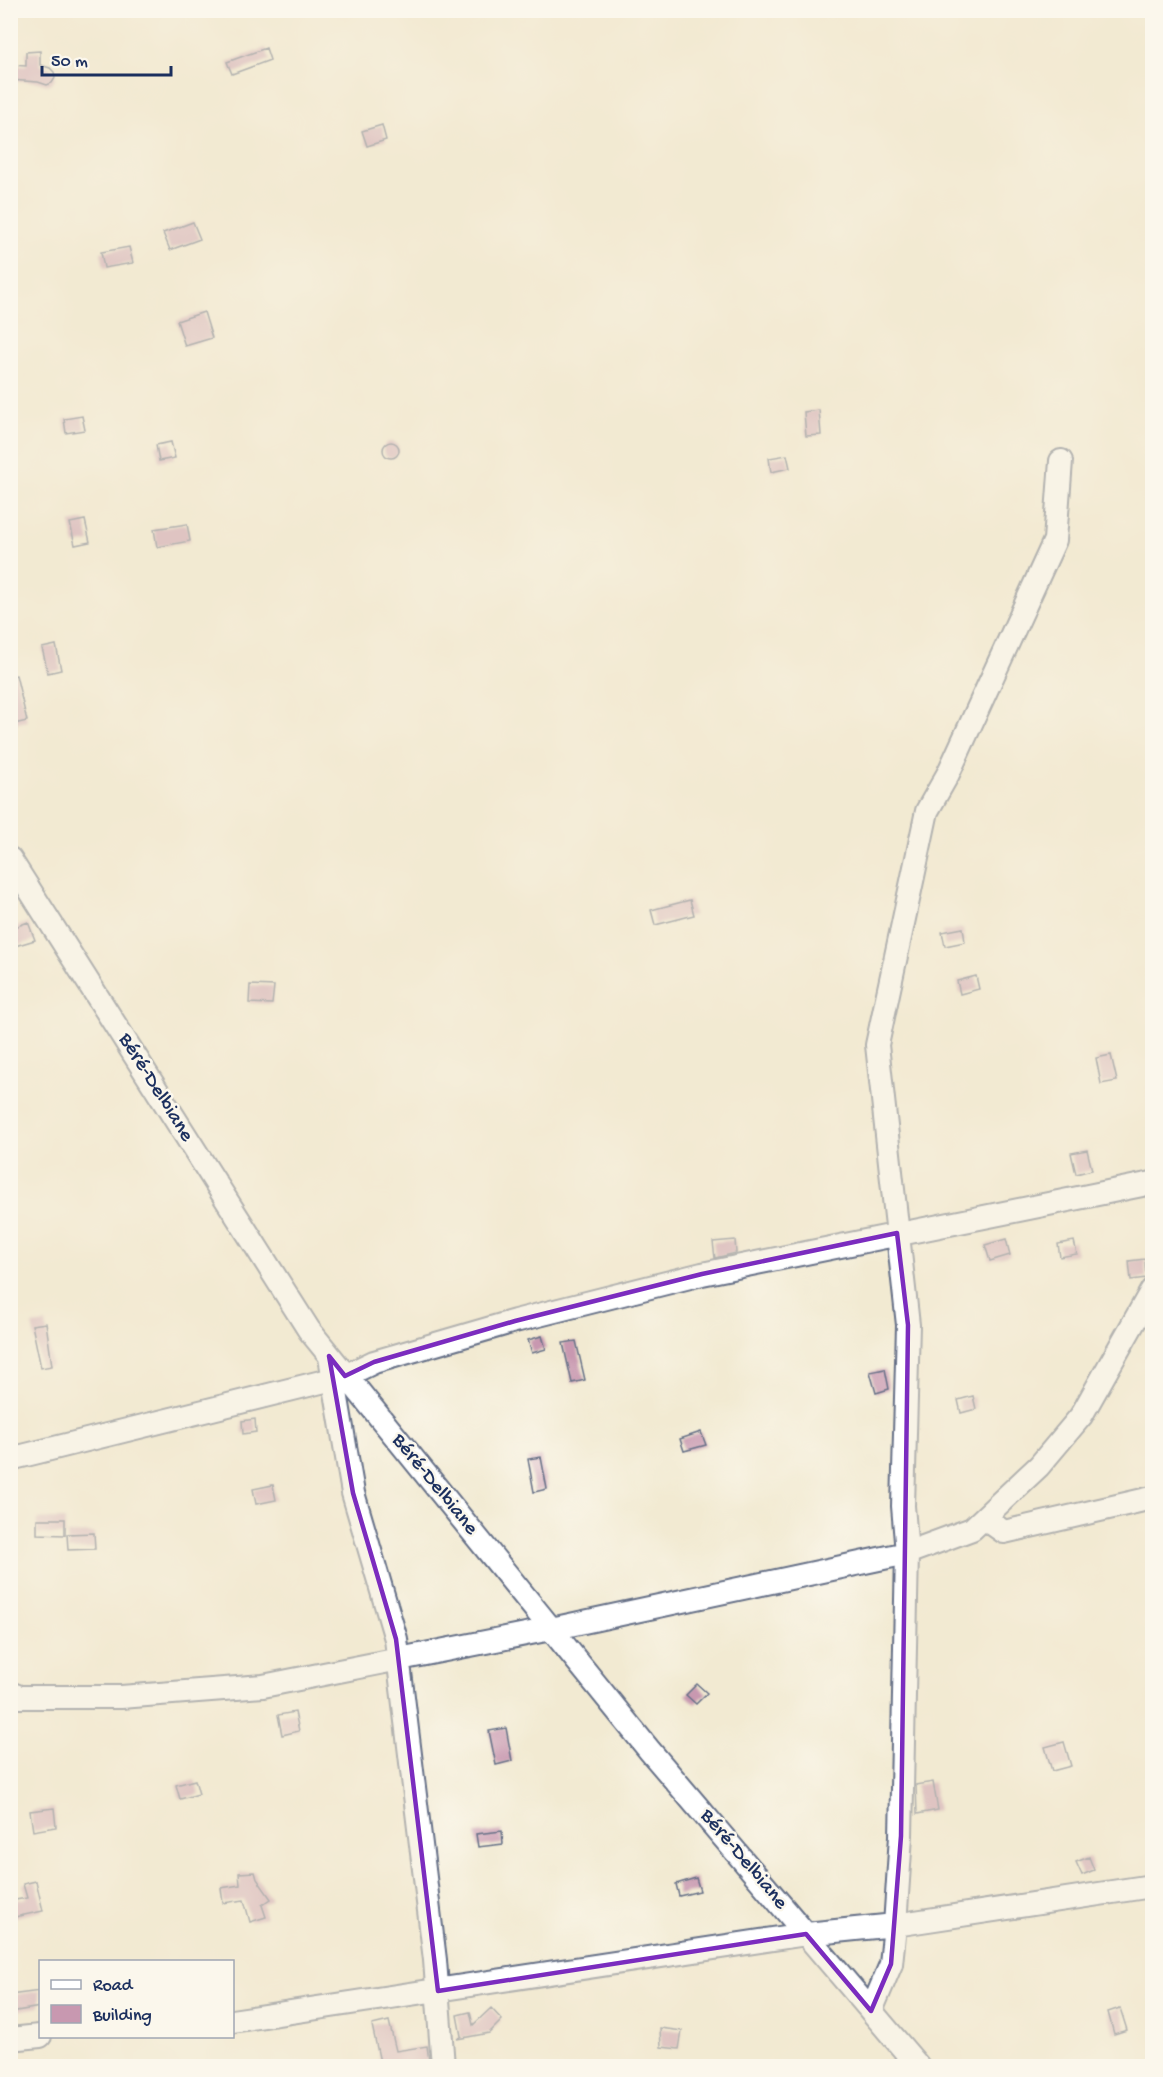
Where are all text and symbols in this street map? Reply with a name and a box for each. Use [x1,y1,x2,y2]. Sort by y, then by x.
scale bar [42,39,171,77]
text: 50 m [51,52,88,73]
street label: Béré-Delbiane [111,1028,199,1148]
street label: Béré-Delbiane [385,1428,483,1542]
street label: Béré-Delbiane [693,1804,793,1916]
legend [39,1960,234,2038]
text: Road [93,1976,134,1997]
text: Building [92,2006,152,2027]

